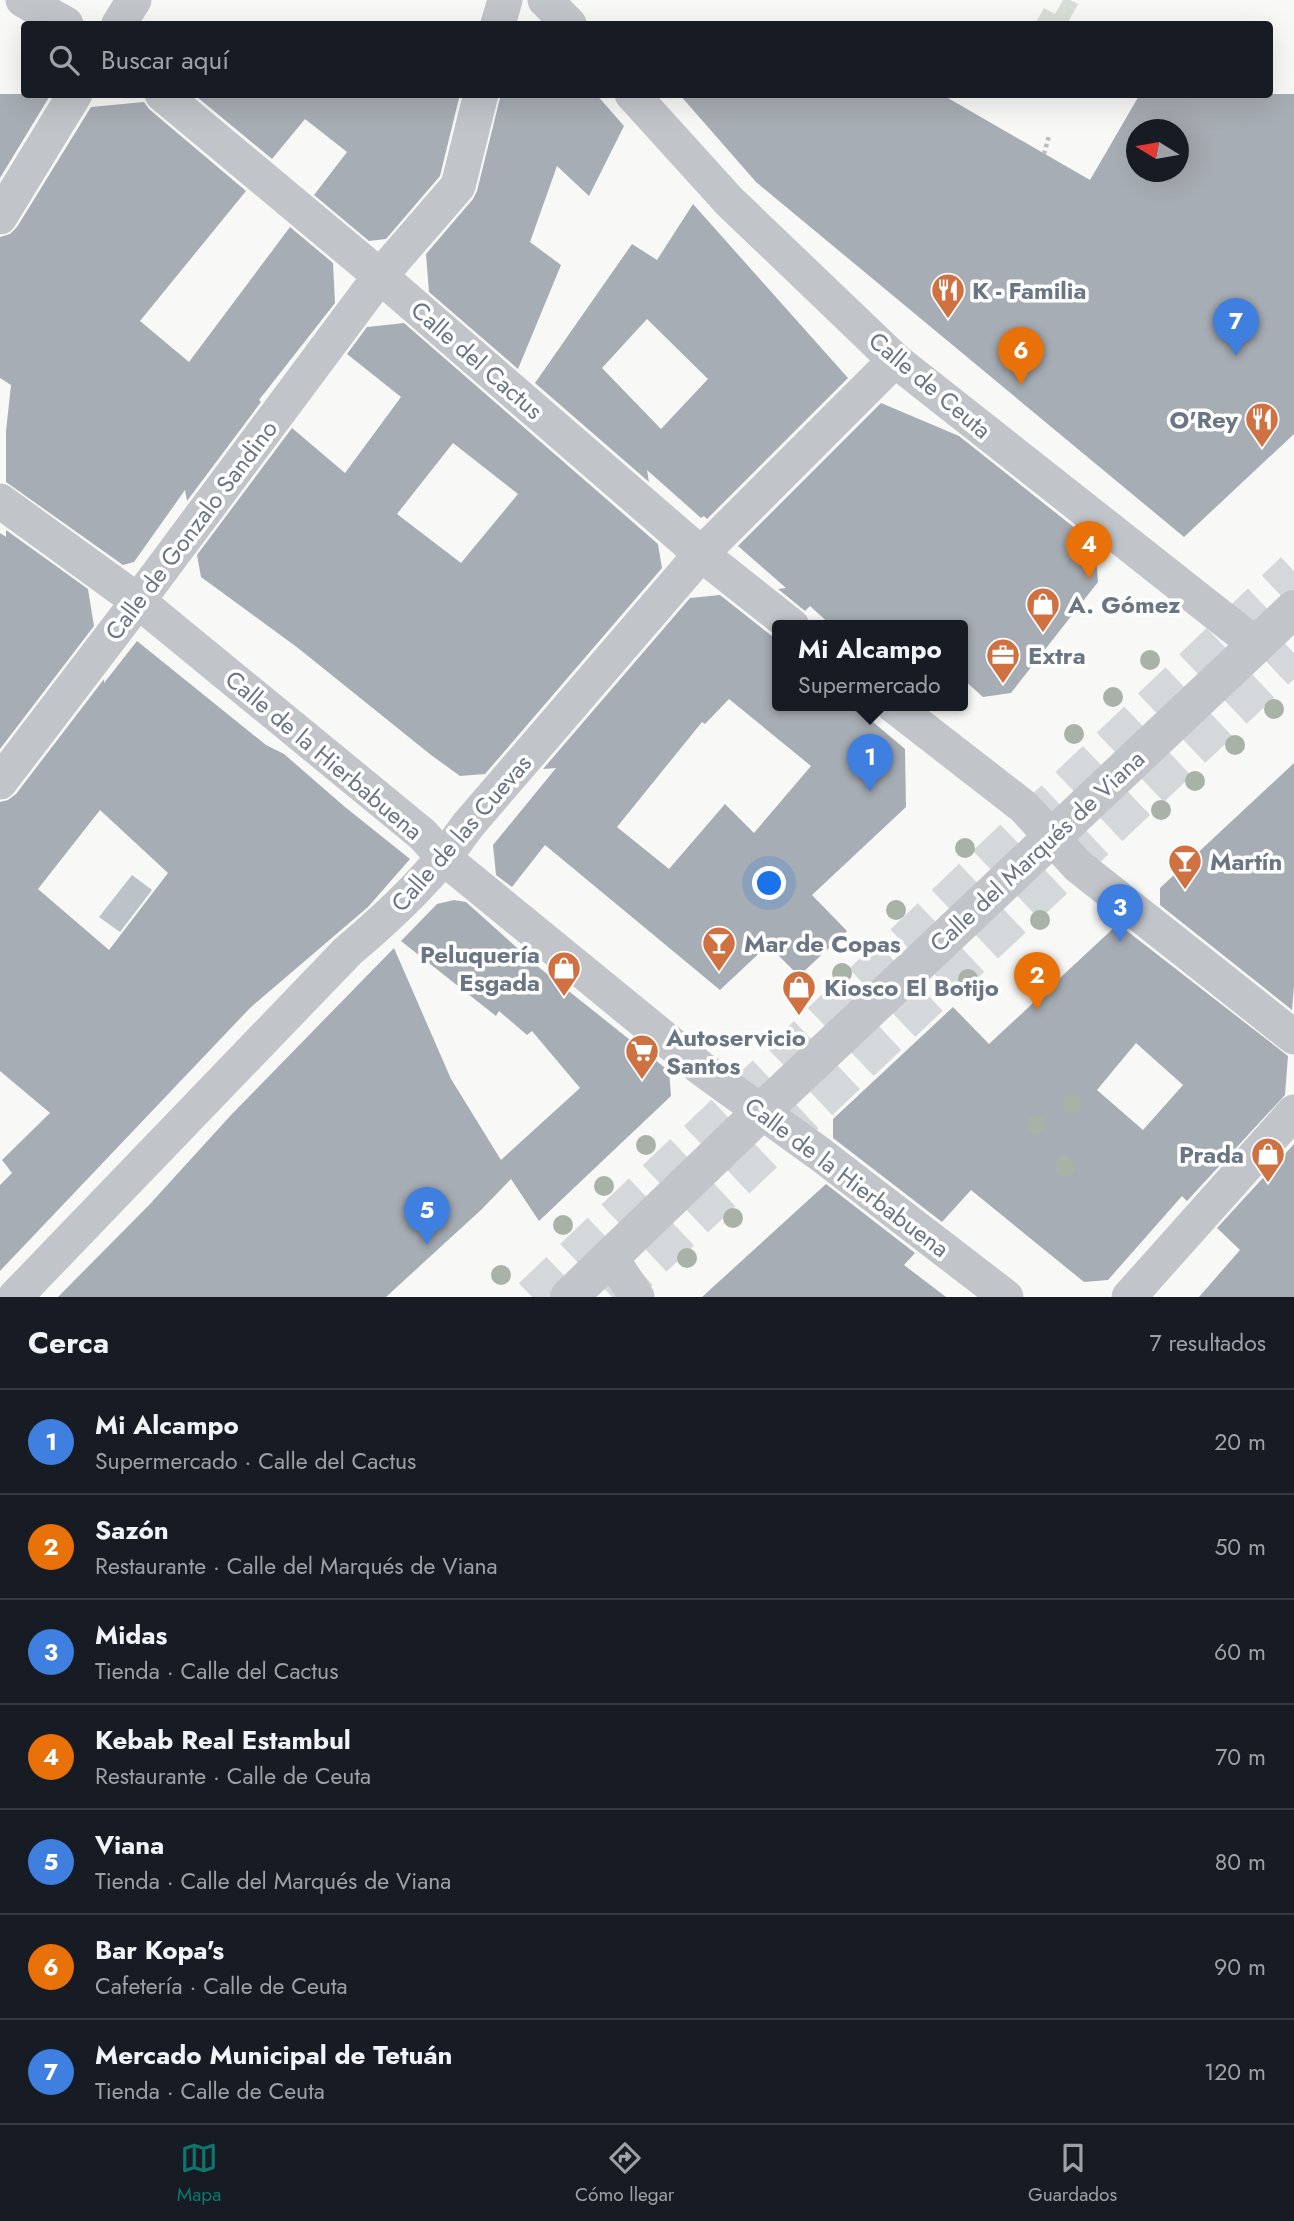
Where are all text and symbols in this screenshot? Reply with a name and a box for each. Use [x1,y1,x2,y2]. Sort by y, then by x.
search box [21,21,1273,98]
icon: search [45,41,83,79]
text: Buscar aquí [101,41,229,79]
north arrow [1126,119,1189,182]
restaurant icon: K - Familia [929,271,967,320]
place label: K - Familia [972,273,1086,308]
street label: Calle del Cactus [403,293,551,427]
pin: 7 [1213,298,1259,356]
street label: Calle de Ceuta [861,323,999,447]
pin: 6 [998,327,1044,385]
restaurant icon: O'Rey [1243,400,1281,449]
place label: O'Rey [1170,402,1238,437]
street label: Calle de Gonzalo Sandino [97,413,285,647]
pin: 4 [1066,521,1112,579]
shop icon: A. Gómez [1024,585,1062,634]
place label: A. Gómez [1067,587,1181,622]
popup [772,620,968,711]
text: Mi Alcampo [798,630,942,668]
office icon: Extra [984,636,1022,685]
place label: Extra [1028,638,1086,673]
street label: Calle de la Hierbabuena [218,662,430,848]
text: Supermercado [798,668,941,702]
pin: 1 [847,734,893,792]
street label: Calle del Marqués de Viana [922,742,1152,960]
street label: Calle de las Cuevas [383,747,539,919]
bar icon: Martín [1166,842,1204,891]
place label: Martín [1210,844,1282,879]
your location [752,866,786,900]
pin: 3 [1097,884,1143,942]
bar icon: Mar de Copas [700,924,738,973]
place label: Mar de Copas [744,926,901,961]
place label: Peluquería Esgada [420,937,540,1000]
shop icon: Peluquería Esgada [545,949,583,998]
pin: 2 [1014,952,1060,1010]
shop icon: Kiosco El Botijo [780,968,818,1017]
place label: Kiosco El Botijo [824,970,999,1005]
place label: Autoservicio Santos [665,1020,806,1083]
supermarket icon: Autoservicio Santos [623,1032,661,1081]
street label: Calle de la Hierbabuena [737,1088,957,1266]
shop icon: Prada [1249,1135,1287,1184]
place label: Prada [1179,1137,1244,1172]
pin: 5 [404,1187,450,1245]
text: Cerca [28,1321,109,1364]
text: 7 resultados [1149,1326,1266,1360]
text: Mi Alcampo [95,1406,239,1444]
text: 1 [45,1425,57,1459]
text: 20 m [1214,1425,1266,1459]
text: Supermercado · Calle del Cactus [95,1444,416,1478]
text: Sazón [95,1511,169,1549]
text: 2 [43,1530,59,1564]
text: 50 m [1214,1530,1266,1564]
text: Restaurante · Calle del Marqués de Viana [95,1549,498,1583]
text: Midas [95,1616,167,1654]
text: 3 [44,1635,58,1669]
text: 60 m [1214,1635,1266,1669]
text: Tienda · Calle del Cactus [95,1654,338,1688]
text: Kebab Real Estambul [95,1721,351,1759]
text: 4 [43,1740,59,1774]
text: 70 m [1215,1740,1266,1774]
text: Restaurante · Calle de Ceuta [95,1759,371,1793]
text: Viana [95,1826,164,1864]
text: 5 [44,1845,58,1879]
text: 80 m [1215,1845,1266,1879]
text: Tienda · Calle del Marqués de Viana [95,1864,451,1898]
text: Bar Kopa's [95,1931,224,1969]
text: 6 [43,1950,59,1984]
text: 90 m [1214,1950,1266,1984]
text: Cafetería · Calle de Ceuta [95,1969,348,2003]
text: Mercado Municipal de Tetuán [95,2036,452,2074]
text: 7 [44,2055,58,2089]
text: 120 m [1204,2055,1266,2089]
text: Tienda · Calle de Ceuta [95,2074,325,2108]
tab: Mapa [177,2139,221,2208]
tab: Cómo llegar [575,2139,674,2208]
tab: Guardados [1028,2139,1117,2208]

